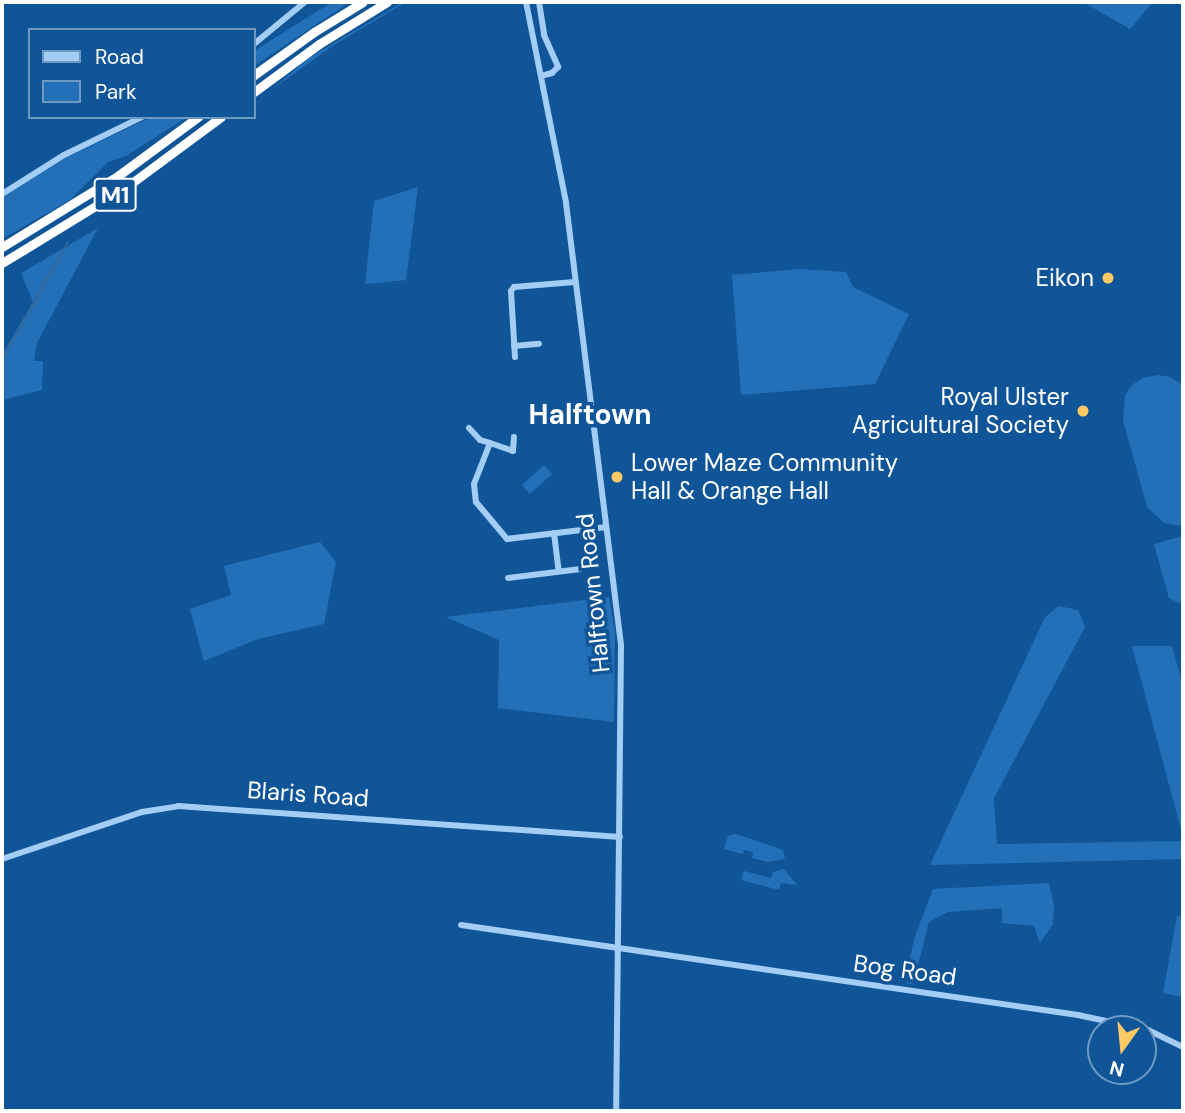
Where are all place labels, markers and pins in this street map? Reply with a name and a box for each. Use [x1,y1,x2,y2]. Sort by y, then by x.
place label: Eikon [1035,264,1094,292]
marker: Eikon [1100,270,1116,286]
place label: Royal Ulster Agricultural Society [852,383,1069,439]
marker: Royal Ulster Agricultural Society [1075,403,1091,419]
place label: Lower Maze Community Hall & Orange Hall [631,449,898,505]
marker: Lower Maze Community Hall & Orange Hall [609,469,625,485]

